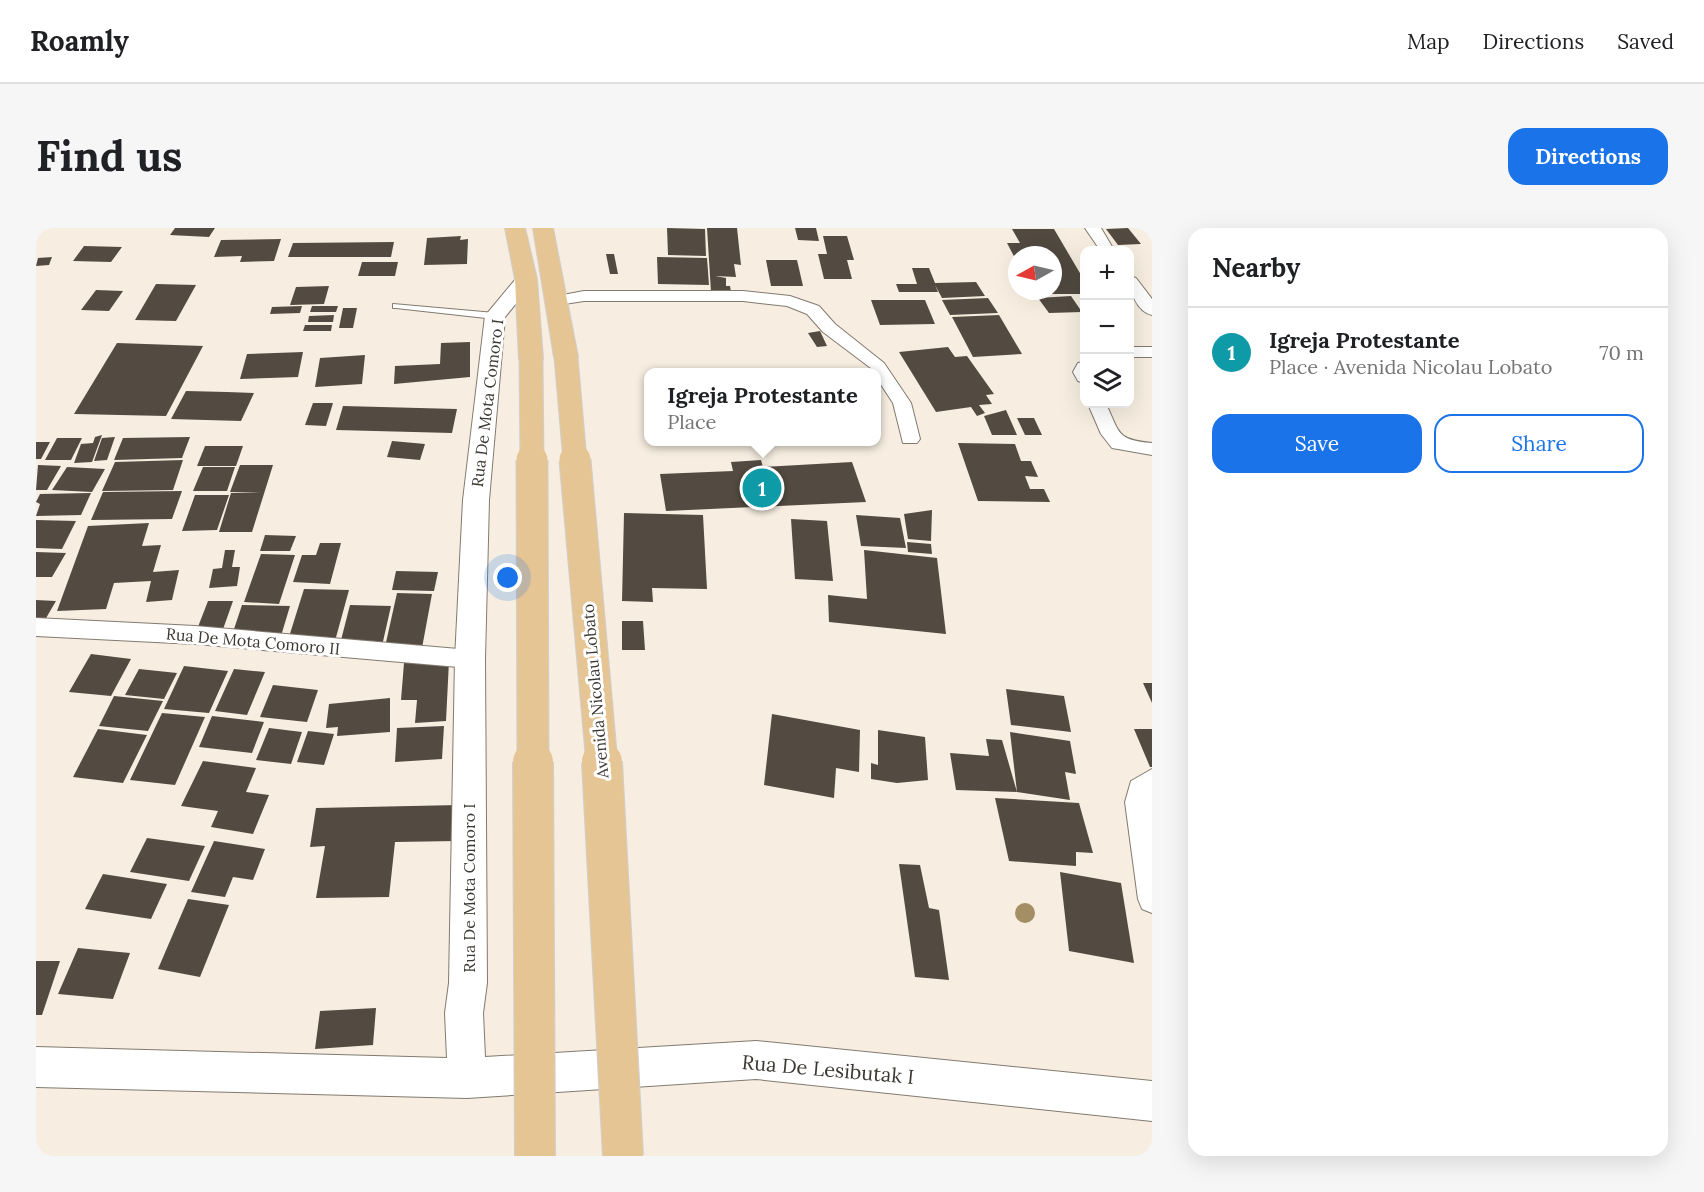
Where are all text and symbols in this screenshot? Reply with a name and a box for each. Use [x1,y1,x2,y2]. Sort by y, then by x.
text: Roamly [30,23,129,59]
text: Map [1407,28,1450,55]
text: Directions [1483,28,1584,55]
text: Saved [1617,28,1674,55]
button: Directions [1508,128,1668,185]
text: Find us [36,129,182,183]
north arrow [1008,246,1062,300]
map controls [1080,246,1134,408]
button: + [1080,246,1134,300]
text: Nearby [1212,251,1300,284]
button: − [1080,300,1134,354]
street label: Rua De Mota Comoro I [467,318,507,488]
text: Igreja Protestante [1269,326,1460,354]
text: 1 [1227,340,1236,365]
text: 70 m [1599,340,1644,365]
button: layers [1080,354,1134,408]
text: Place · Avenida Nicolau Lobato [1269,354,1552,379]
popup [644,368,881,446]
text: Igreja Protestante [667,381,858,409]
text: Place [667,409,716,434]
button: Save [1212,414,1422,473]
button: Share [1434,414,1644,473]
pin: 1 [742,466,782,510]
your location [493,563,522,592]
street label: Avenida Nicolau Lobato [577,603,613,780]
street label: Rua De Mota Comoro II [165,623,341,659]
street label: Rua De Mota Comoro I [459,803,479,973]
street label: Rua De Lesibutak I [741,1049,915,1089]

